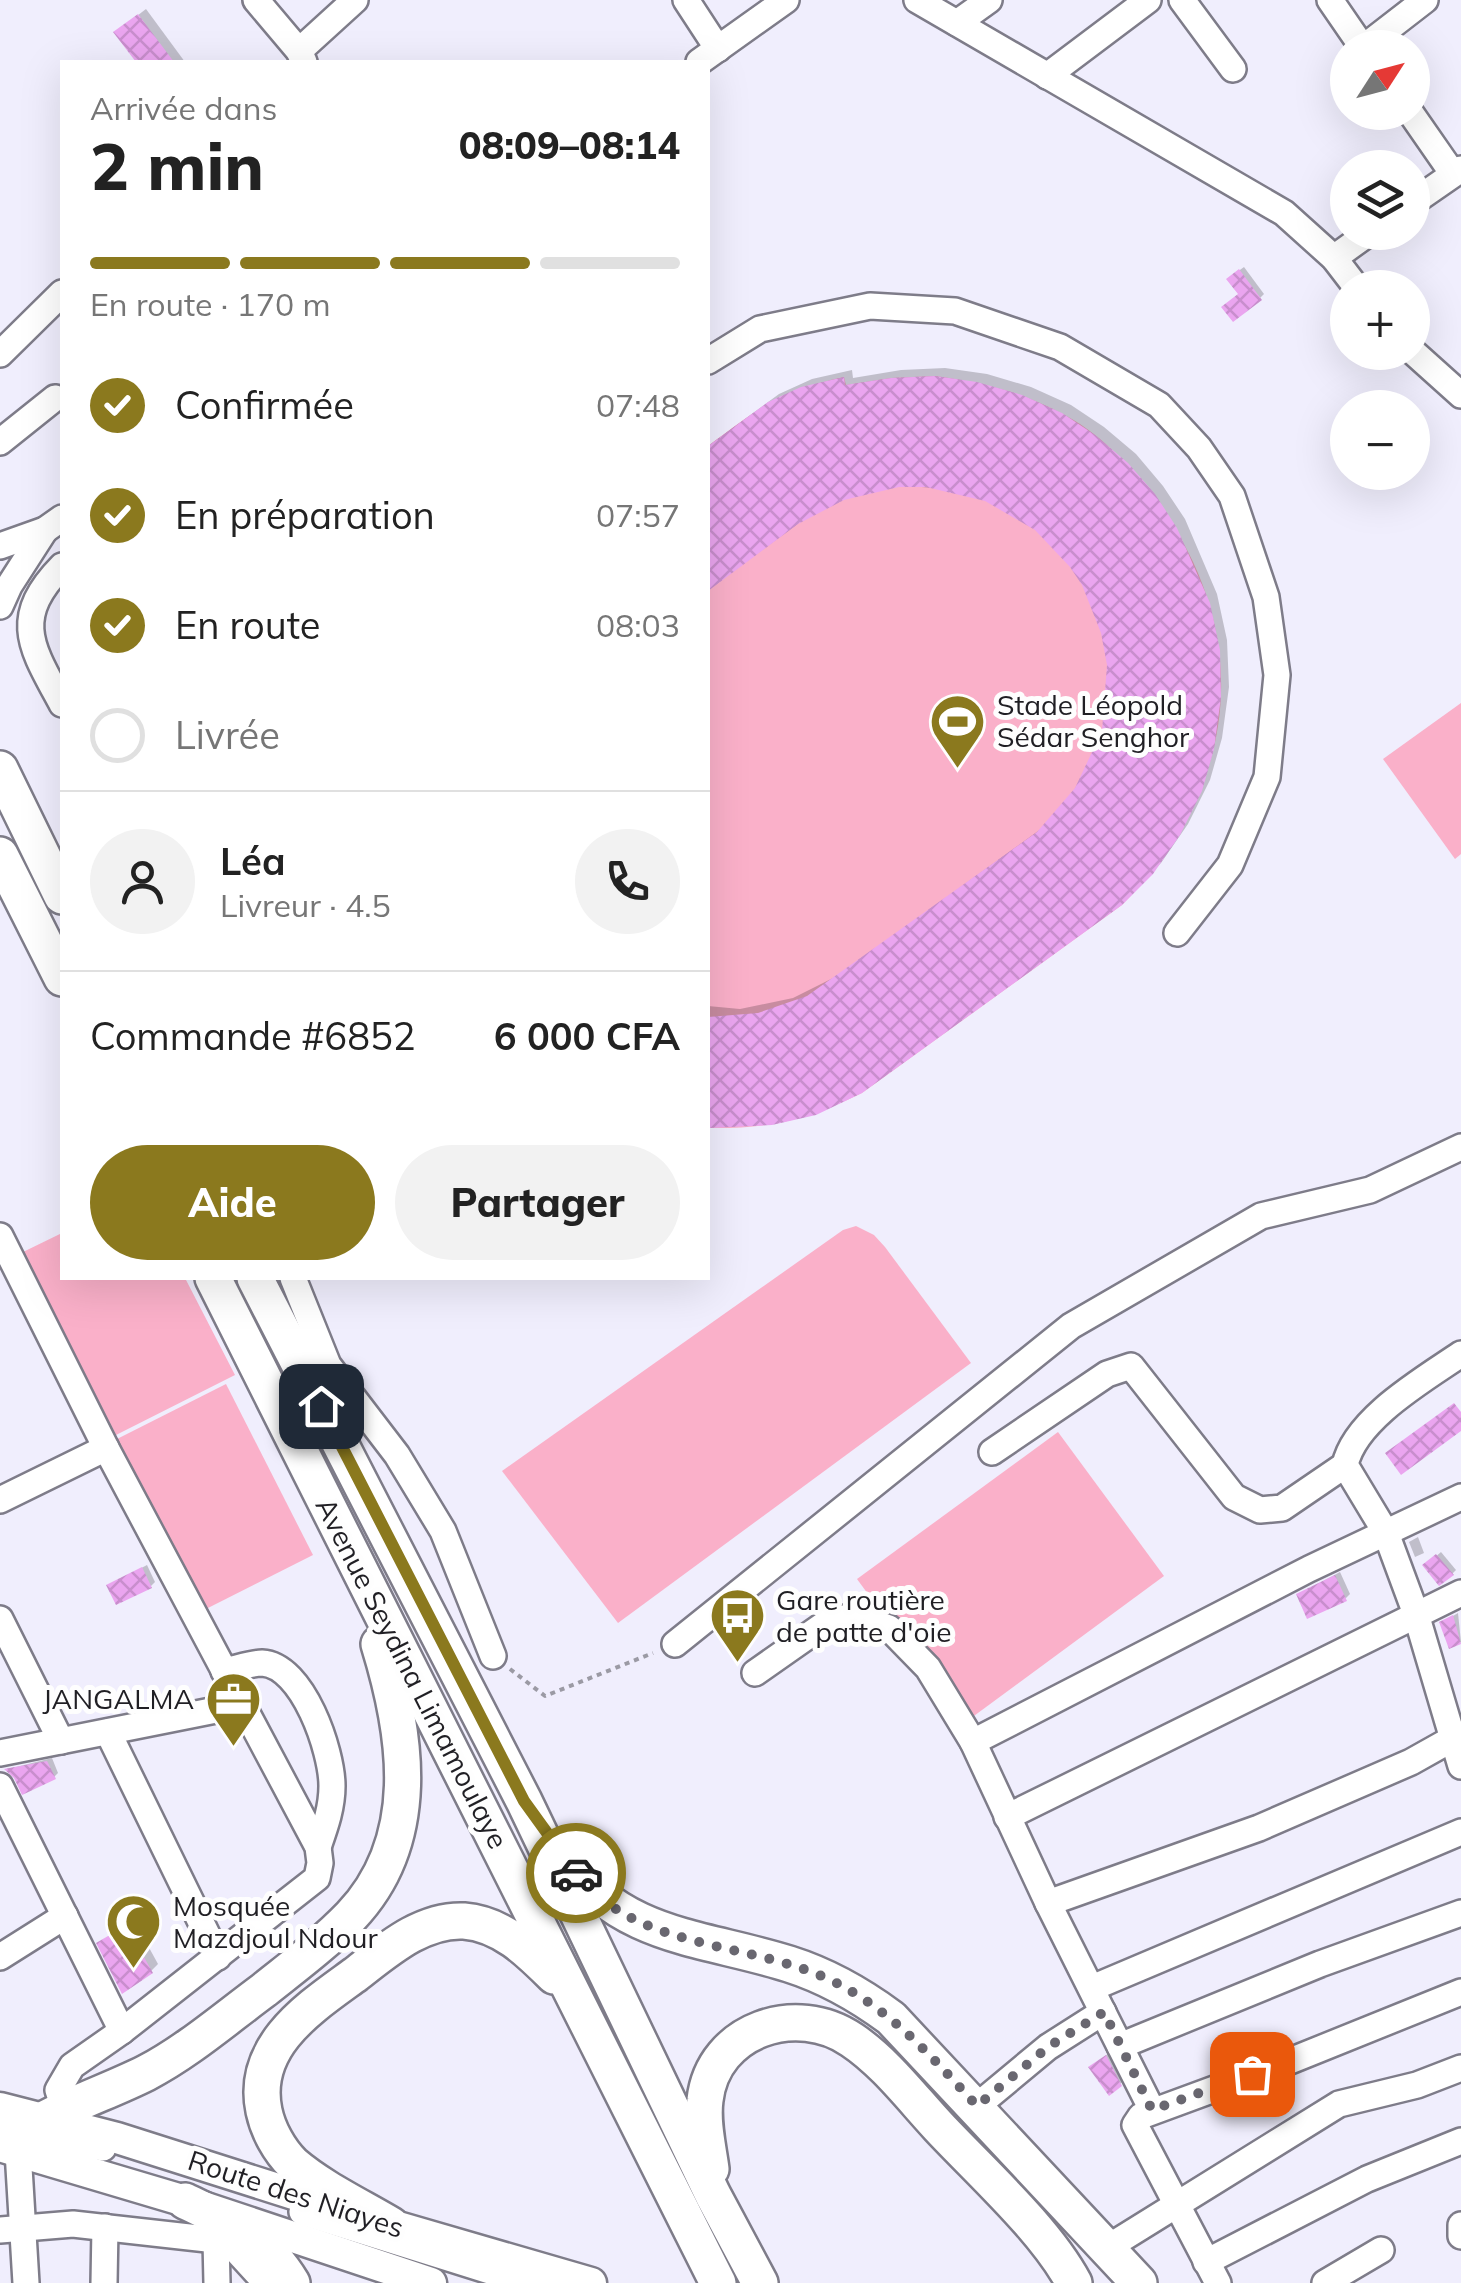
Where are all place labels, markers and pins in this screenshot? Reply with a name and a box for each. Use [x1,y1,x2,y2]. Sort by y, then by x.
place label: Stade Léopold Sédar Senghor [997,687,1190,754]
sports icon: Stade Léopold Sédar Senghor [928,691,988,770]
pin [279,1364,364,1449]
place label: Gare routière de patte d'oie [776,1582,951,1649]
bus stop icon: Gare routière de patte d'oie [707,1586,767,1665]
office icon: JANGALMA [203,1669,263,1748]
place label: JANGALMA [42,1681,194,1716]
place label: Mosquée Mazdjoul Ndour [173,1888,379,1955]
mosque icon: Mosquée Mazdjoul Ndour [104,1892,164,1971]
pin [1210,2032,1295,2117]

